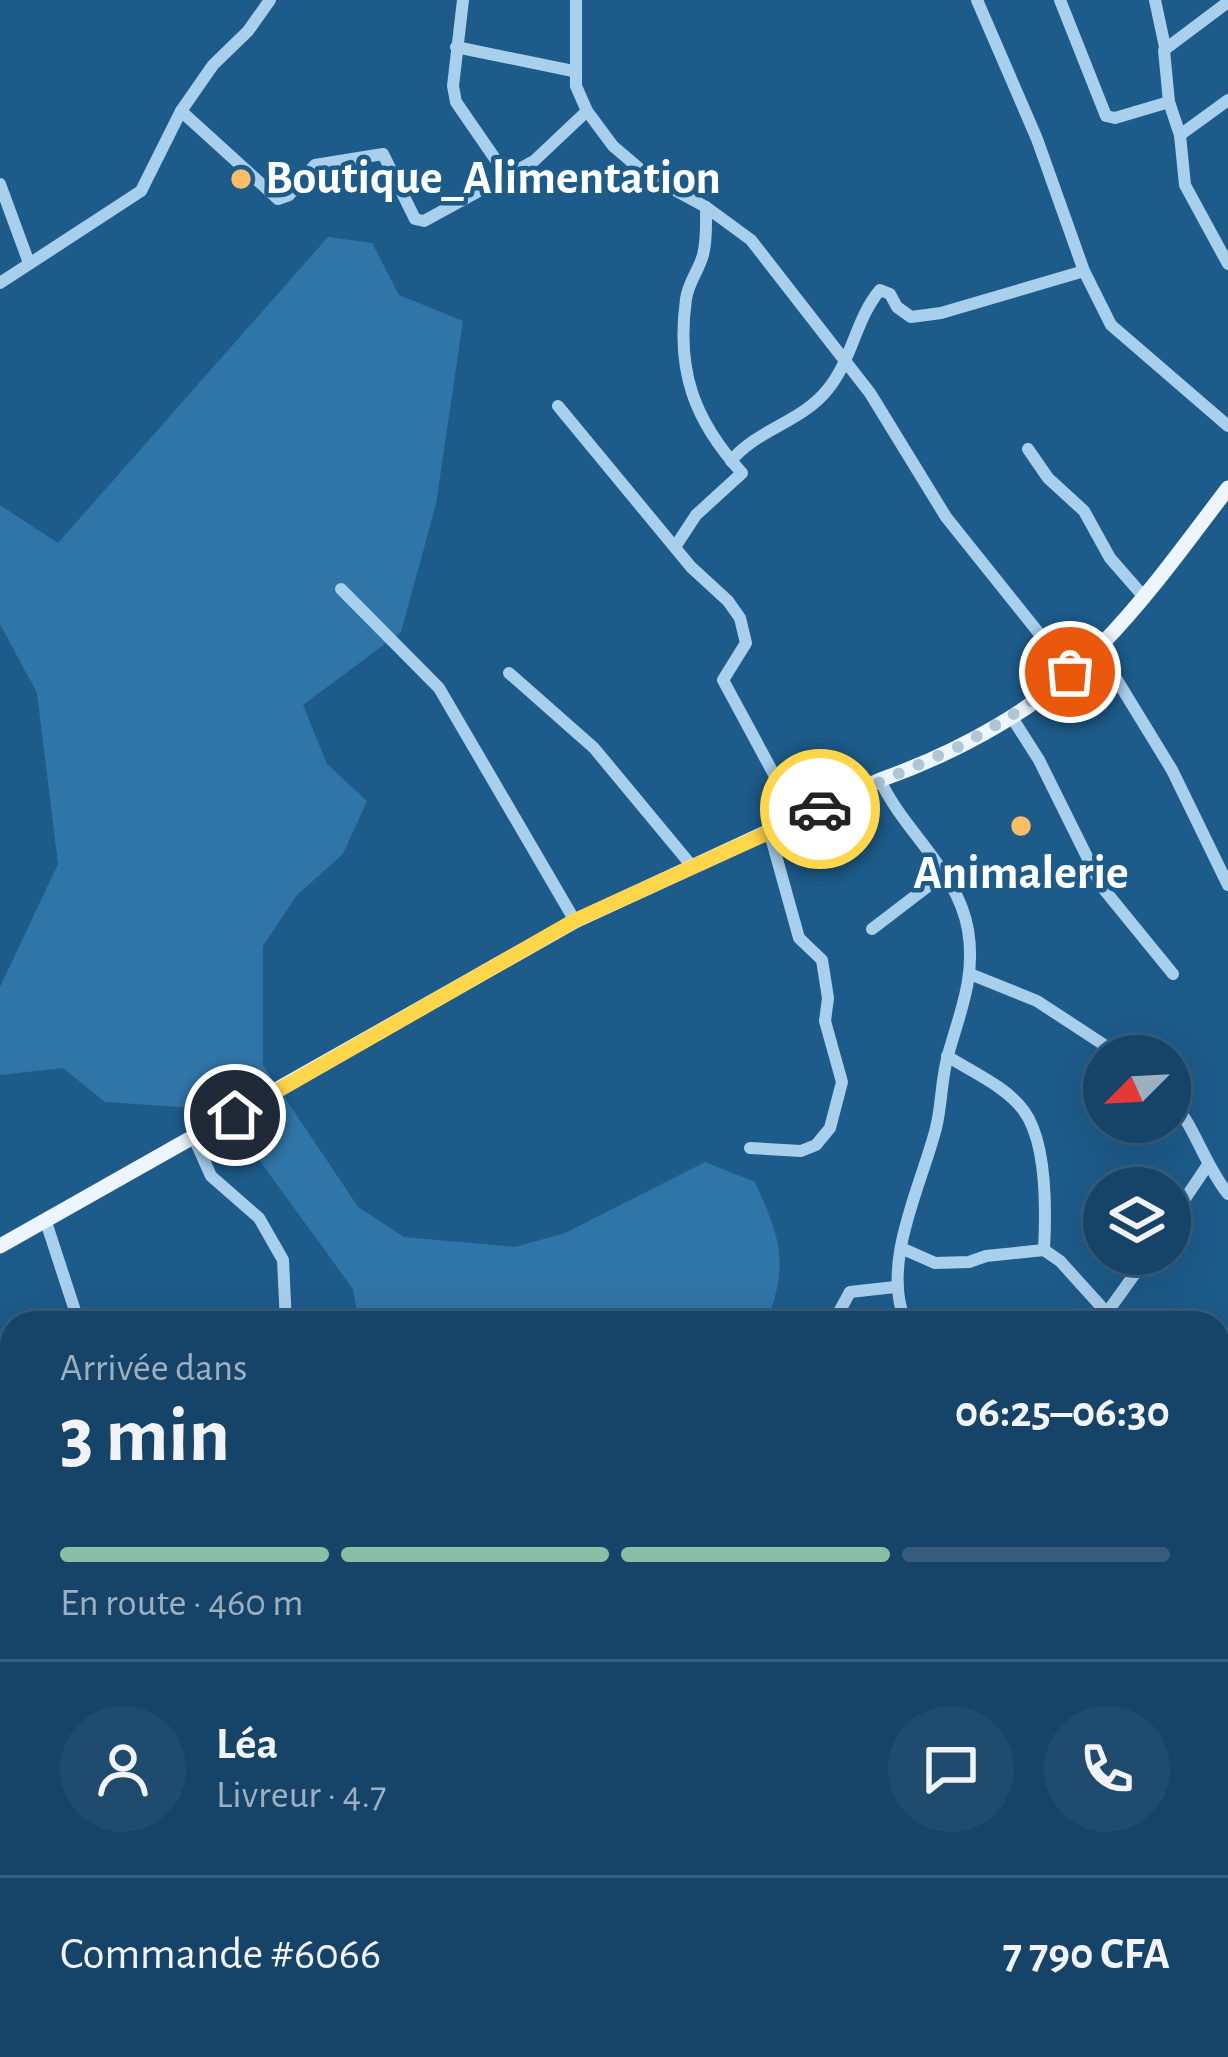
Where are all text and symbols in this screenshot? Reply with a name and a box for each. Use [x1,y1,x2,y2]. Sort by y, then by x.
place label: Boutique_Alimentation [265,155,721,203]
marker: Boutique_Alimentation [228,166,254,192]
pin [1019,621,1121,723]
icon: bag [1037,639,1103,705]
courier [760,749,880,869]
icon: car [787,776,853,842]
marker: Animalerie [1008,813,1034,839]
place label: Animalerie [913,850,1129,898]
north arrow [1083,1035,1191,1143]
map controls [1083,1035,1191,1275]
pin [184,1064,286,1166]
icon: home [202,1082,268,1148]
button: layers [1083,1167,1191,1275]
text: Arrivée dans [60,1349,247,1388]
text: 06:25–06:30 [955,1390,1170,1435]
text: 3 min [60,1398,230,1476]
text: En route · 460 m [60,1584,304,1623]
button: person [60,1706,186,1832]
button: chat [888,1706,1014,1832]
button: phone [1044,1706,1170,1832]
text: Léa [216,1722,278,1767]
text: Livreur · 4.7 [216,1776,387,1815]
text: Commande #6066 [60,1932,381,1977]
text: 7 790 CFA [1003,1932,1170,1977]

